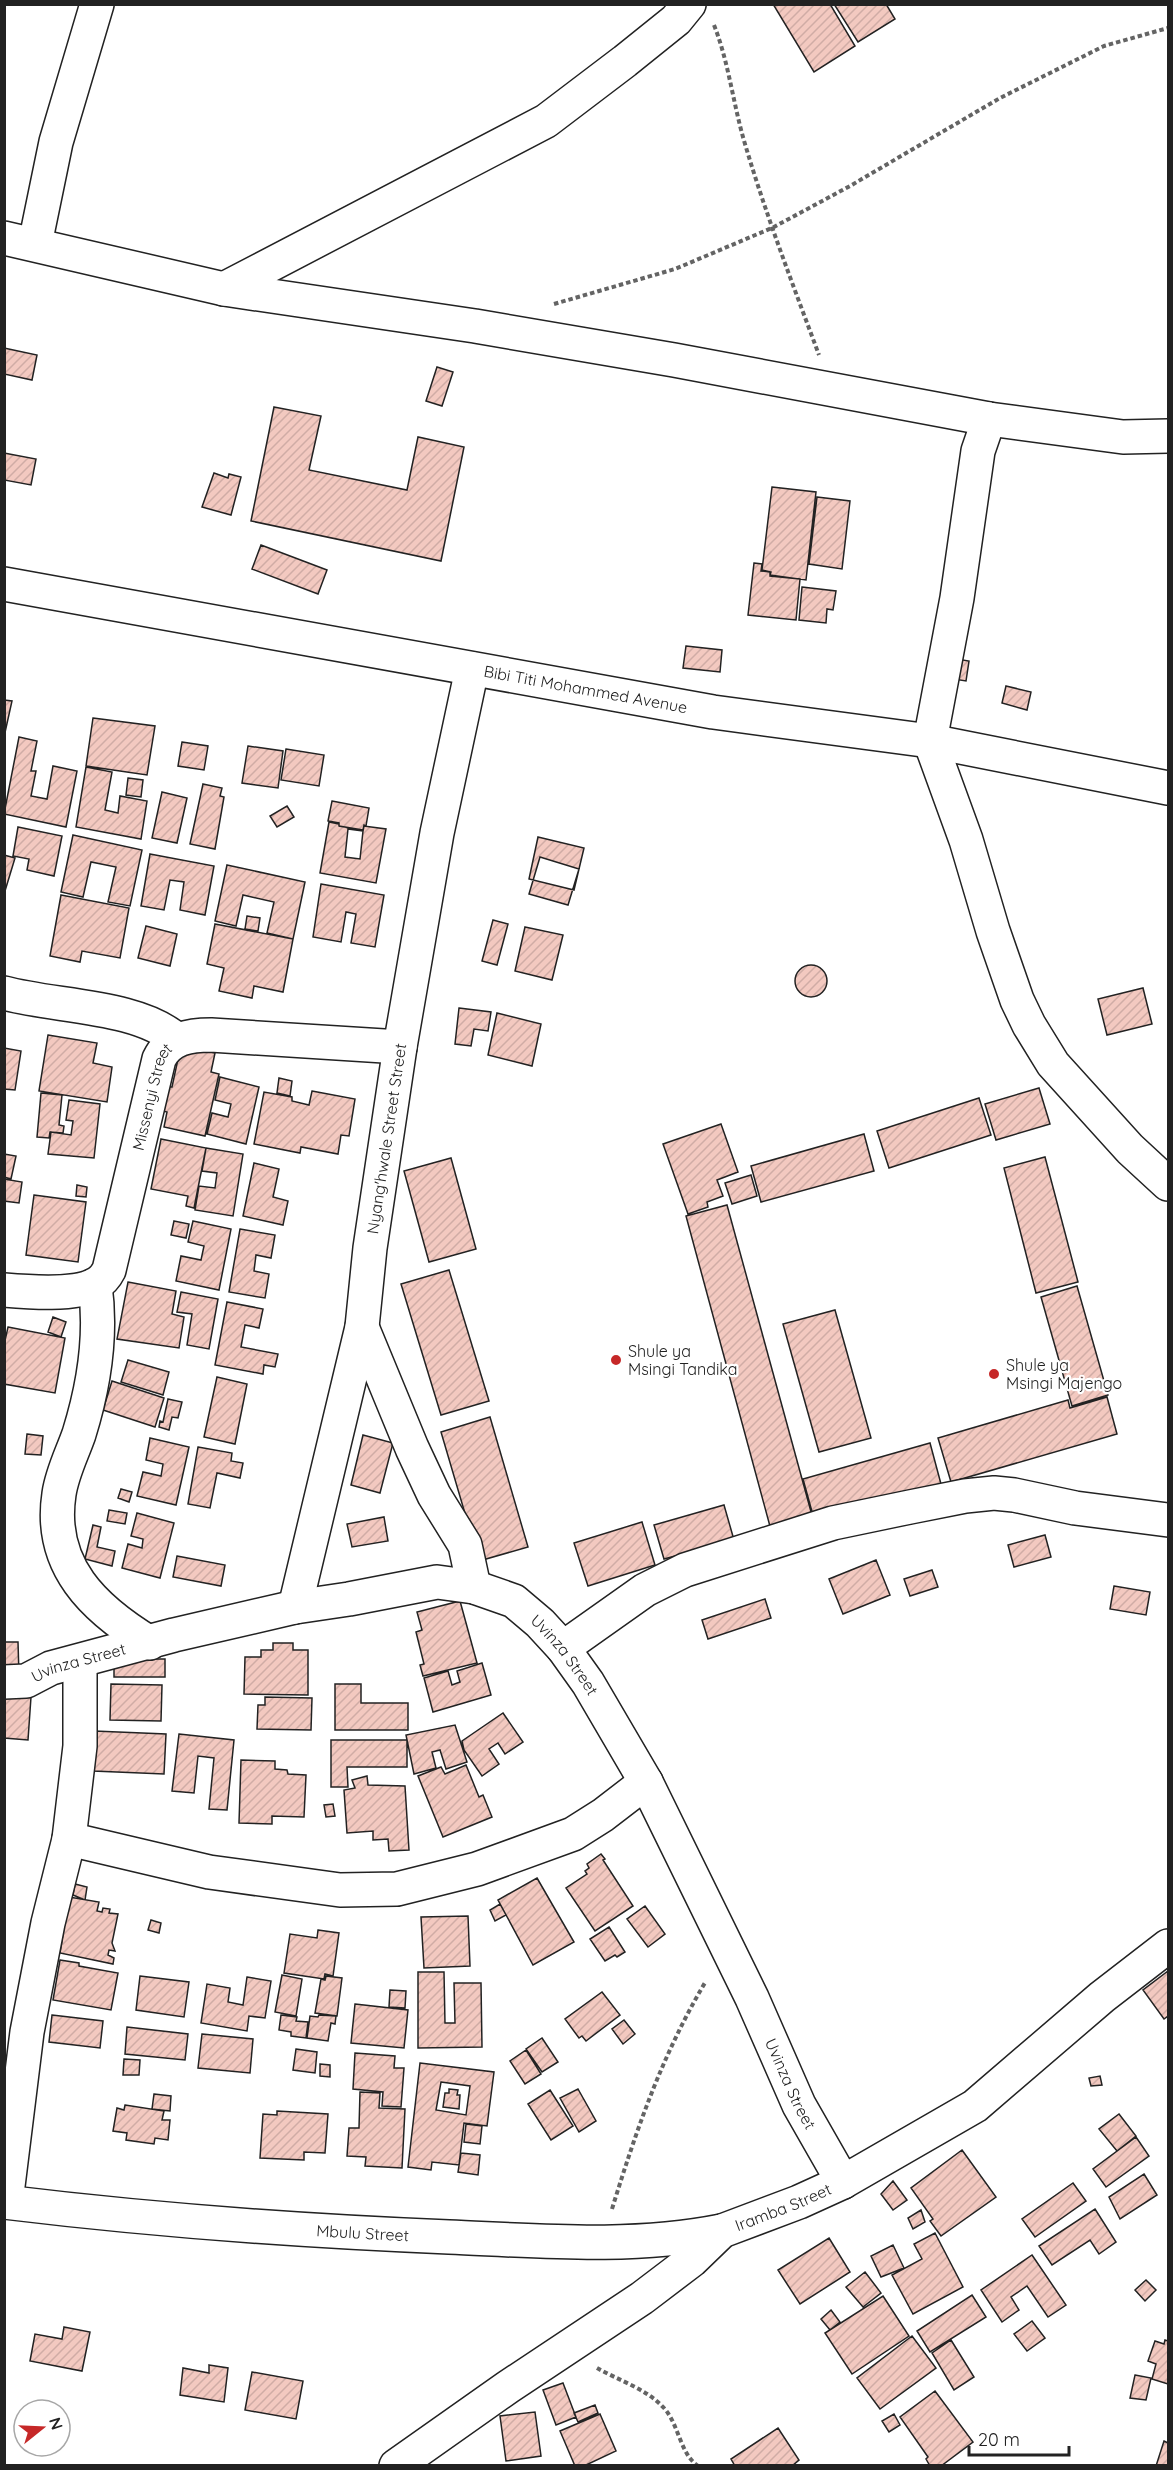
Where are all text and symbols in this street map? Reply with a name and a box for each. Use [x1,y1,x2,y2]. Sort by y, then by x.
street label: Bibi Titi Mohammed Avenue [482,661,689,717]
street label: Missenyi Street [128,1038,176,1153]
street label: Nyang'hwale Street Street [362,1042,410,1235]
place label: Shule ya Msingi Tandika [628,1341,738,1379]
marker: Shule ya Msingi Tandika [609,1353,623,1367]
place label: Shule ya Msingi Majengo [1006,1355,1122,1393]
marker: Shule ya Msingi Majengo [987,1367,1001,1381]
street label: Uvinza Street [527,1610,603,1699]
street label: Uvinza Street [28,1638,128,1687]
street label: Uvinza Street [761,2035,821,2133]
street label: Iramba Street [732,2179,834,2235]
street label: Mbulu Street [316,2220,410,2245]
north arrow [12,2398,72,2458]
text: N [45,2415,68,2432]
scale bar [969,2419,1070,2457]
text: 20 m [978,2428,1020,2451]

